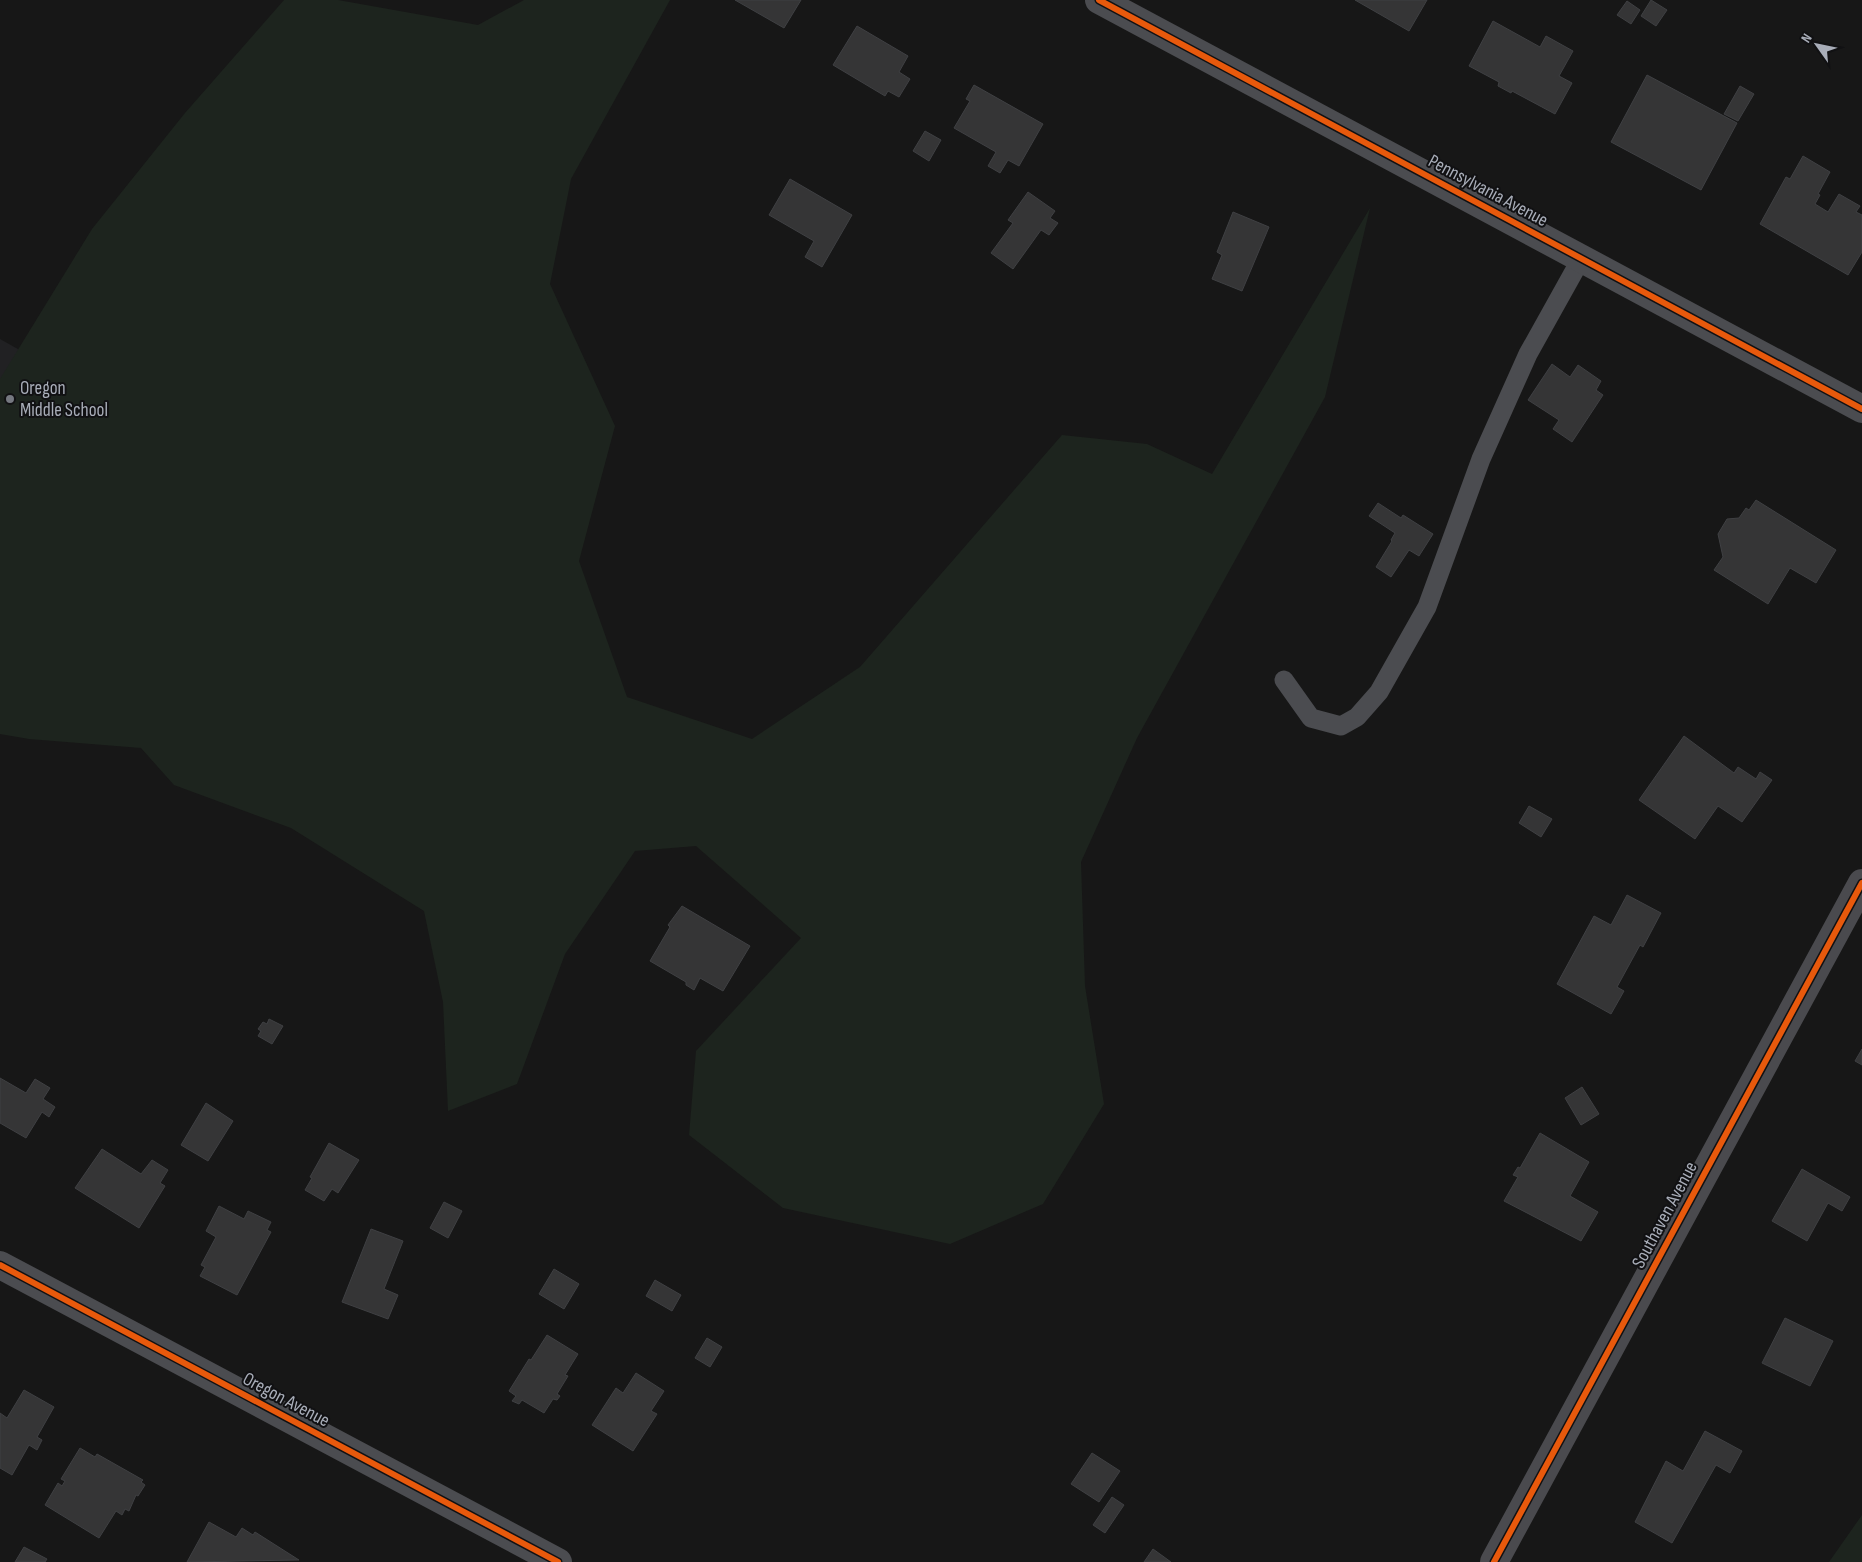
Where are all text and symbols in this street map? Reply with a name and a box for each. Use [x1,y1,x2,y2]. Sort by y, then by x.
north arrow [1792,20,1842,70]
text: N [1797,30,1816,46]
street label: Pennsylvania Avenue [1424,150,1552,232]
place label: Oregon Middle School [20,377,108,422]
marker: Oregon Middle School [4,393,16,405]
street label: Southaven Avenue [1627,1158,1703,1272]
street label: Oregon Avenue [239,1368,333,1432]

